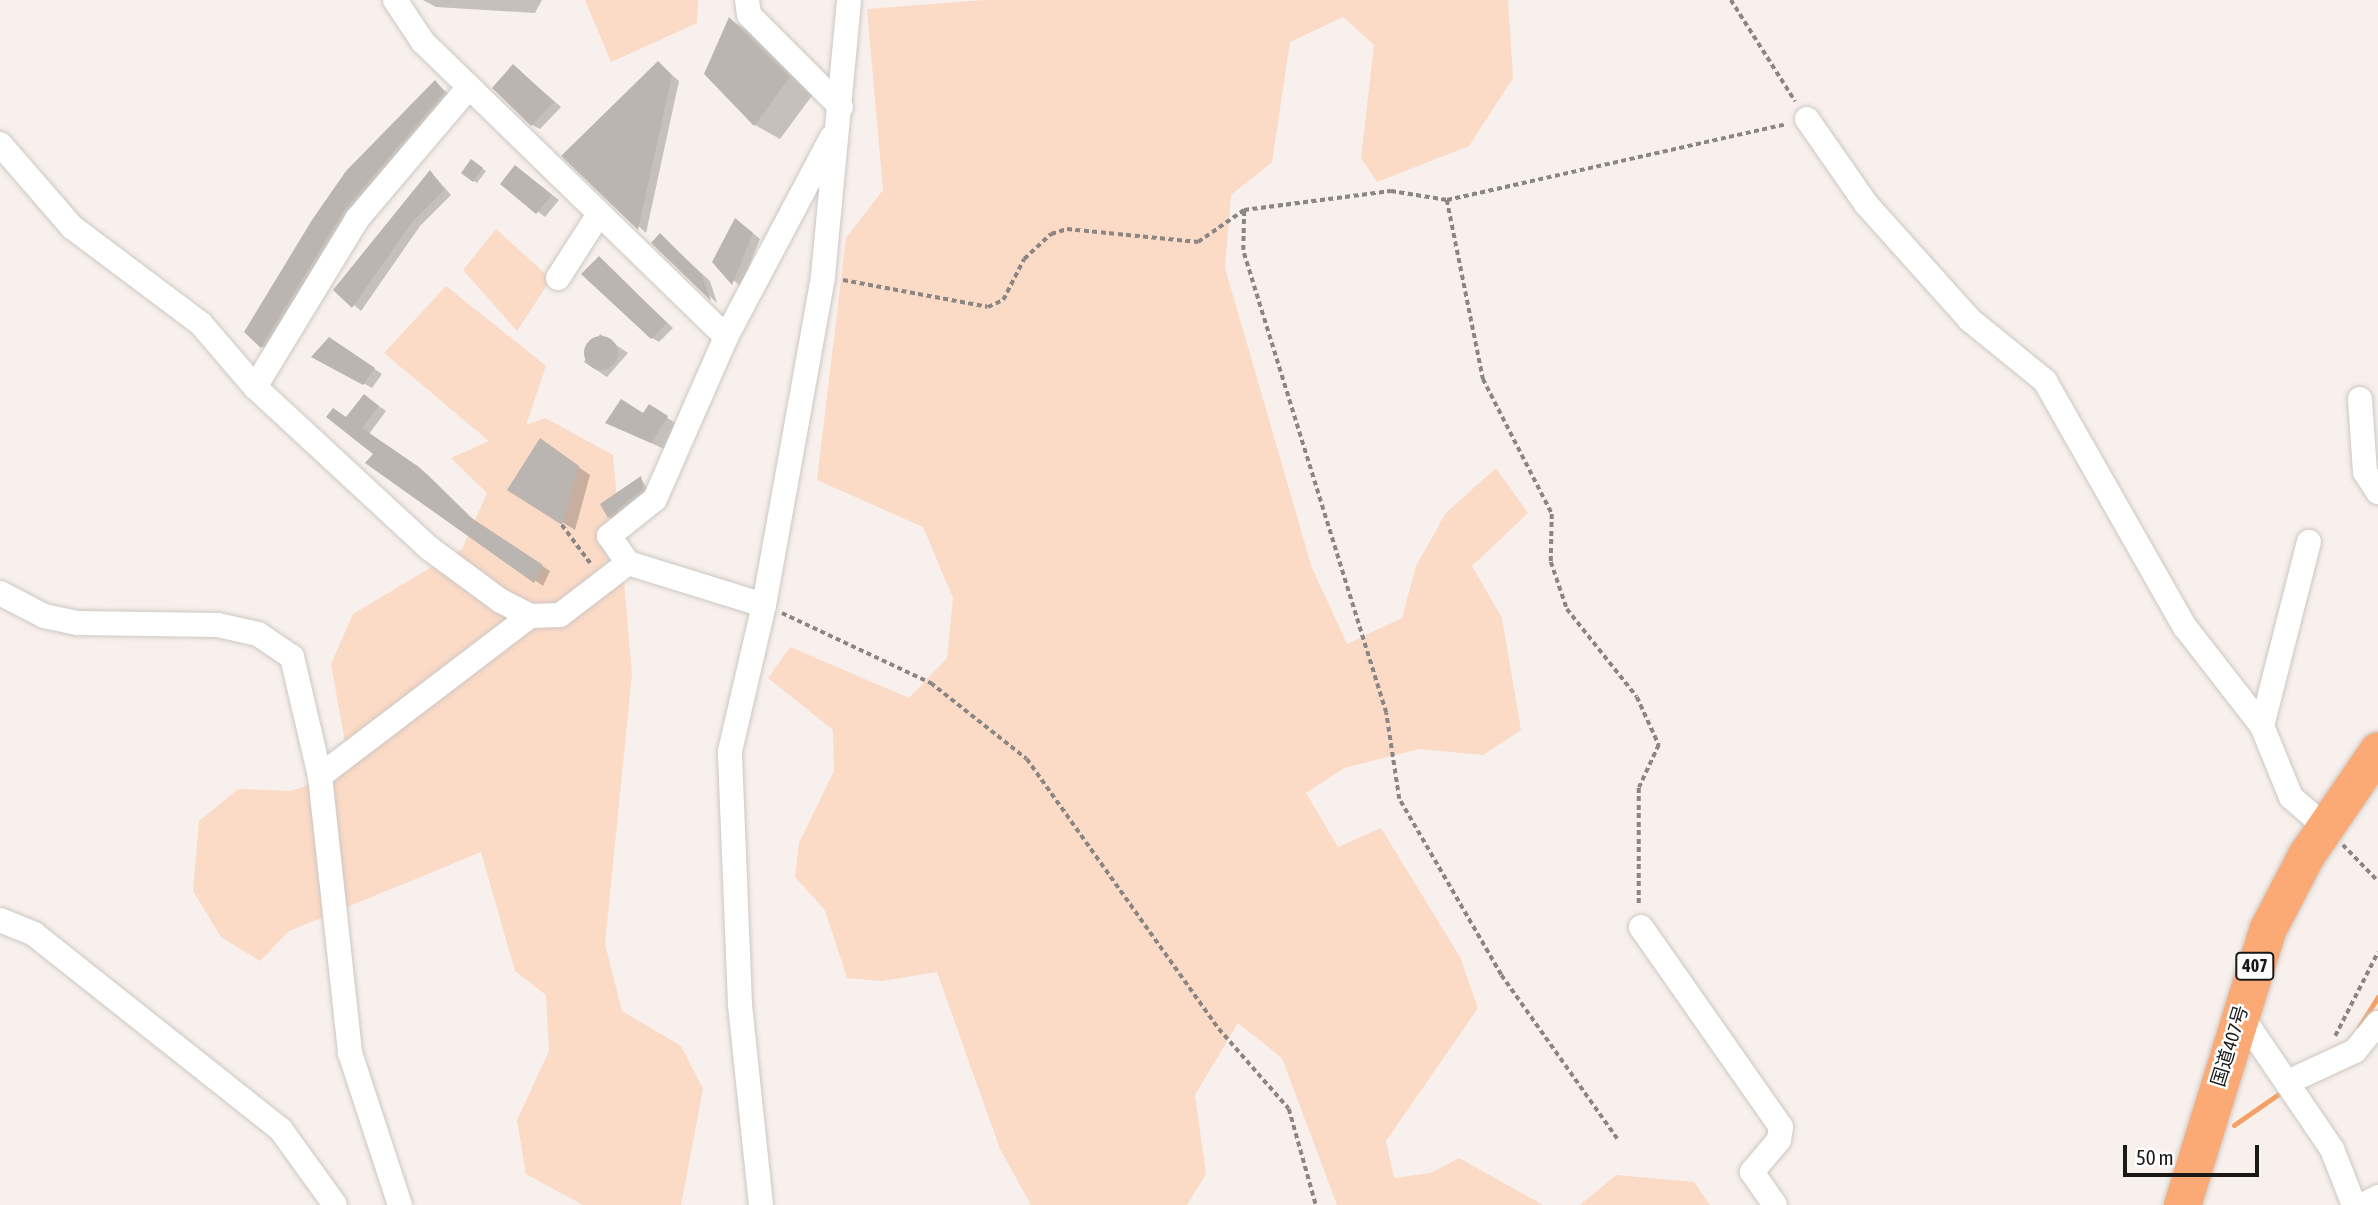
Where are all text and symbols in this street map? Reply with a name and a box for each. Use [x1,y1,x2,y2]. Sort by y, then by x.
road number: 407 [2234,951,2276,981]
street label: 国道407号 [2207,1003,2253,1089]
scale bar [2126,1132,2262,1176]
text: 50 m [2136,1145,2174,1169]

